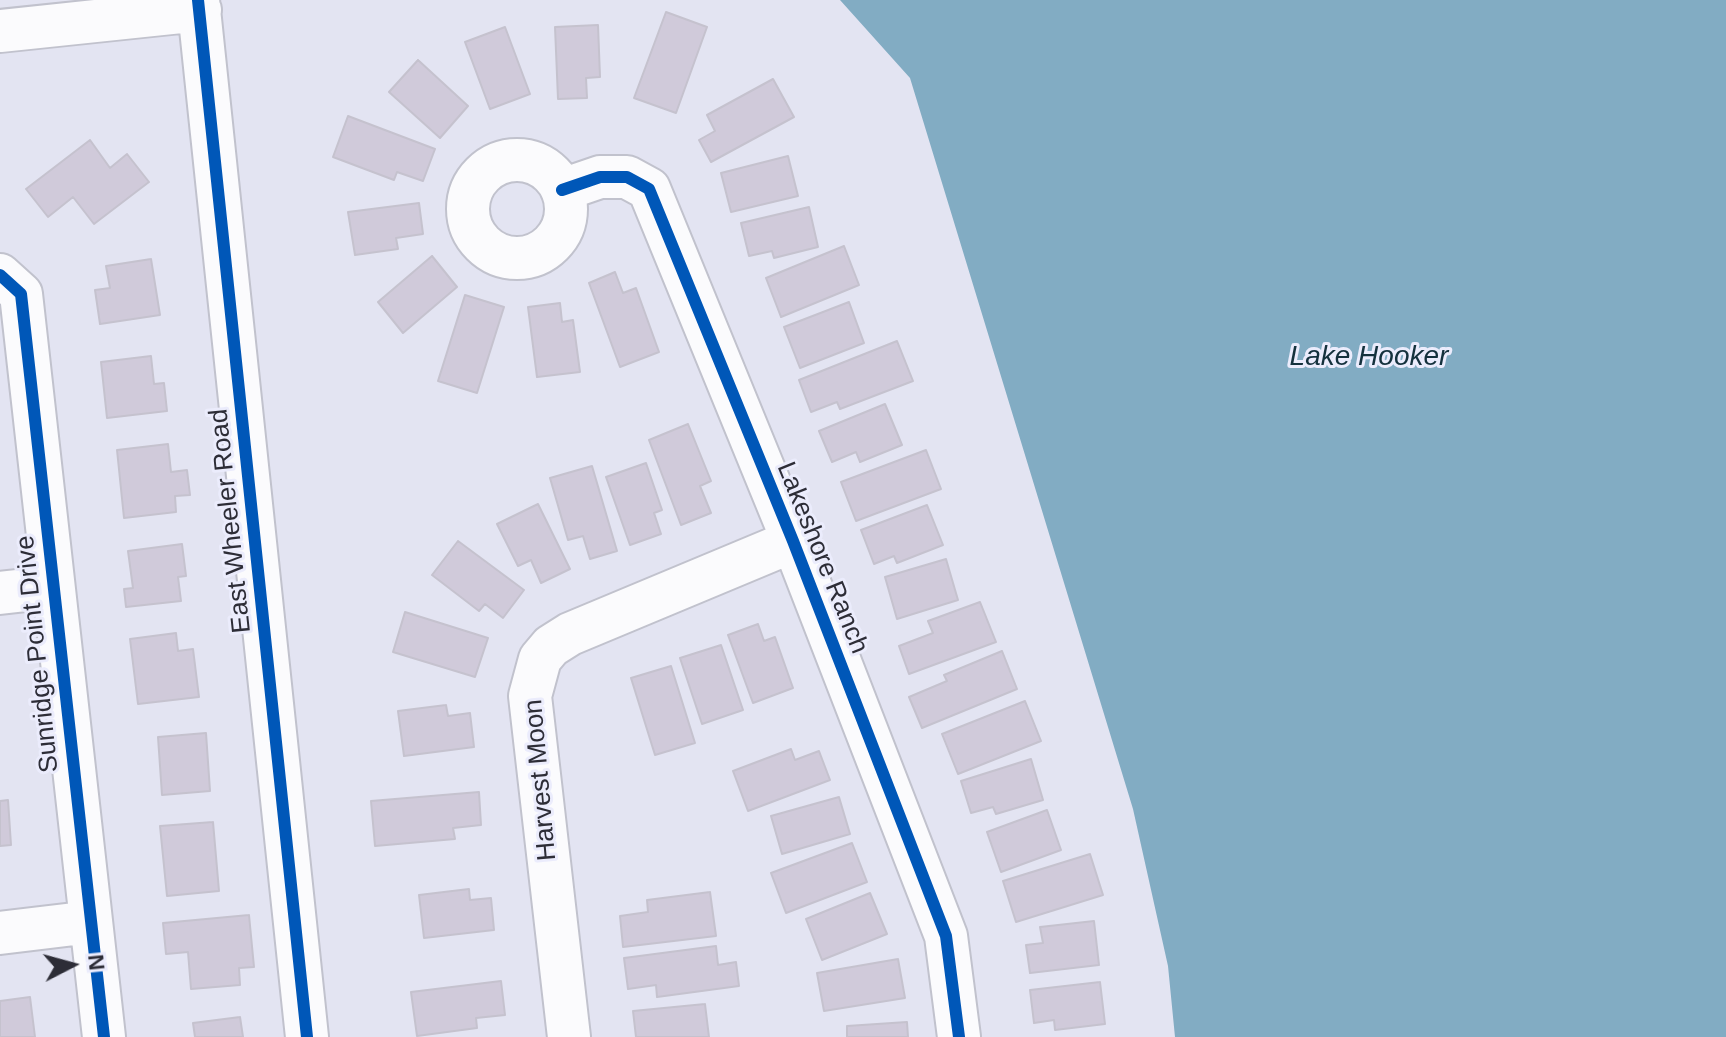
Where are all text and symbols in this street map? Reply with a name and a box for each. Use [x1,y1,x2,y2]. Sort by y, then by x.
water label: Lake Hooker [1290,340,1448,374]
street label: East Wheeler Road [204,407,258,635]
street label: Lakeshore Ranch [769,458,875,658]
street label: Sunridge Point Drive [10,534,66,774]
street label: Harvest Moon [518,698,564,862]
north arrow [32,925,112,1005]
text: N [83,953,110,972]

